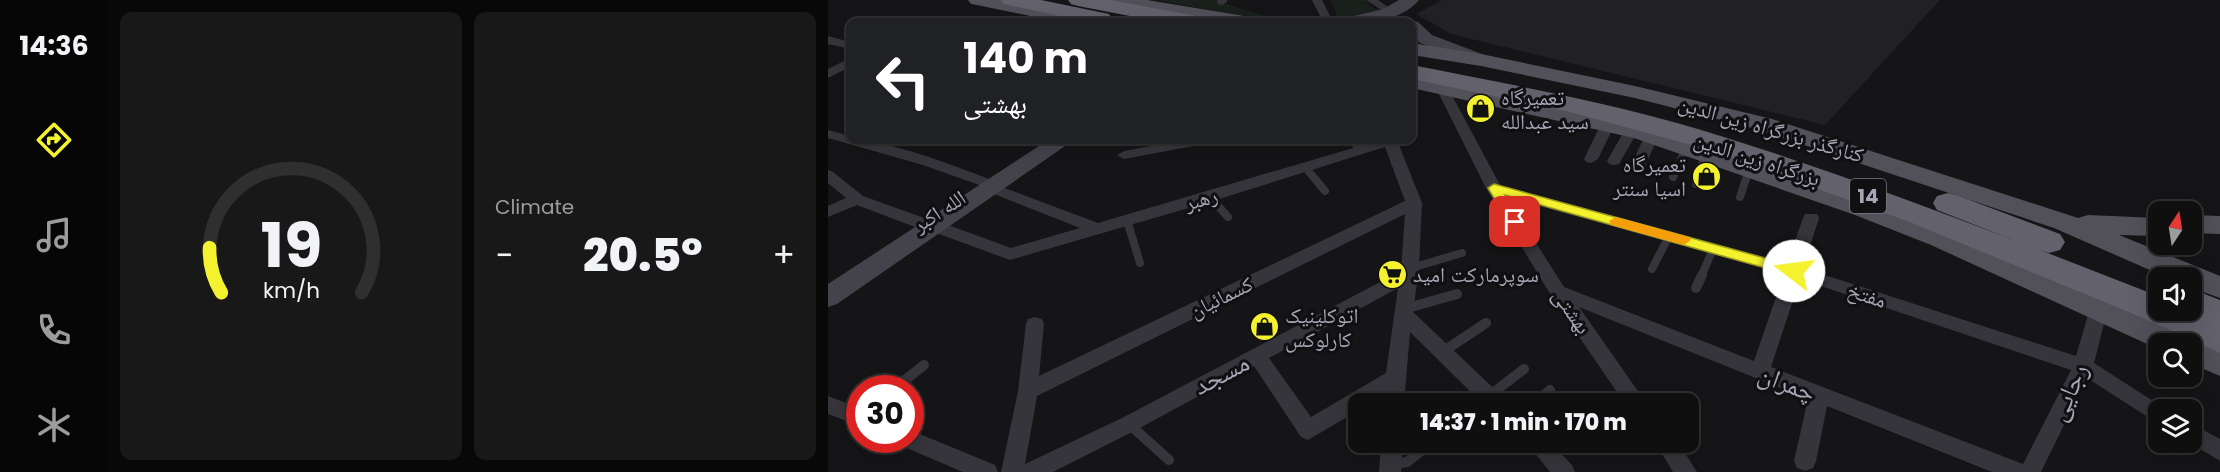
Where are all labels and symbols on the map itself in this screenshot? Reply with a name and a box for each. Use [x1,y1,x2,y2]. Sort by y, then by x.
place label: تعمیرگاه سید عبدالله [1501,83,1589,136]
street label: کنارگذر بزرگراه زین الدین [1675,90,1867,168]
shop icon: تعمیرگاه سید عبدالله [1464,93,1496,125]
street label: بزرگراه زین الدین [1691,127,1823,191]
place label: تعمیرگاه اسیا سنتر [1612,150,1686,203]
shop icon: تعمیرگاه اسیا سنتر [1691,160,1723,192]
road number: 14 [1850,179,1886,213]
street label: رهبر [1180,180,1221,218]
street label: الله اکبر [906,183,971,240]
pin [1489,196,1540,247]
north arrow [2148,201,2202,255]
position arrow [1762,239,1826,303]
supermarket icon: سوپرمارکت امید [1376,258,1408,290]
place label: سوپرمارکت امید [1413,260,1539,289]
street label: کسمائیان [1184,269,1258,325]
street label: مفتخ [1844,275,1890,315]
street label: بهشتی [1546,282,1598,340]
place label: اتوکلینیک کارلوکس [1285,301,1358,354]
shop icon: اتوکلینیک کارلوکس [1248,311,1280,343]
street label: مسجد [1187,344,1255,404]
street label: چمران [1753,356,1821,410]
street label: رجایی [2039,357,2097,427]
speed limit sign: 30 [846,375,924,453]

